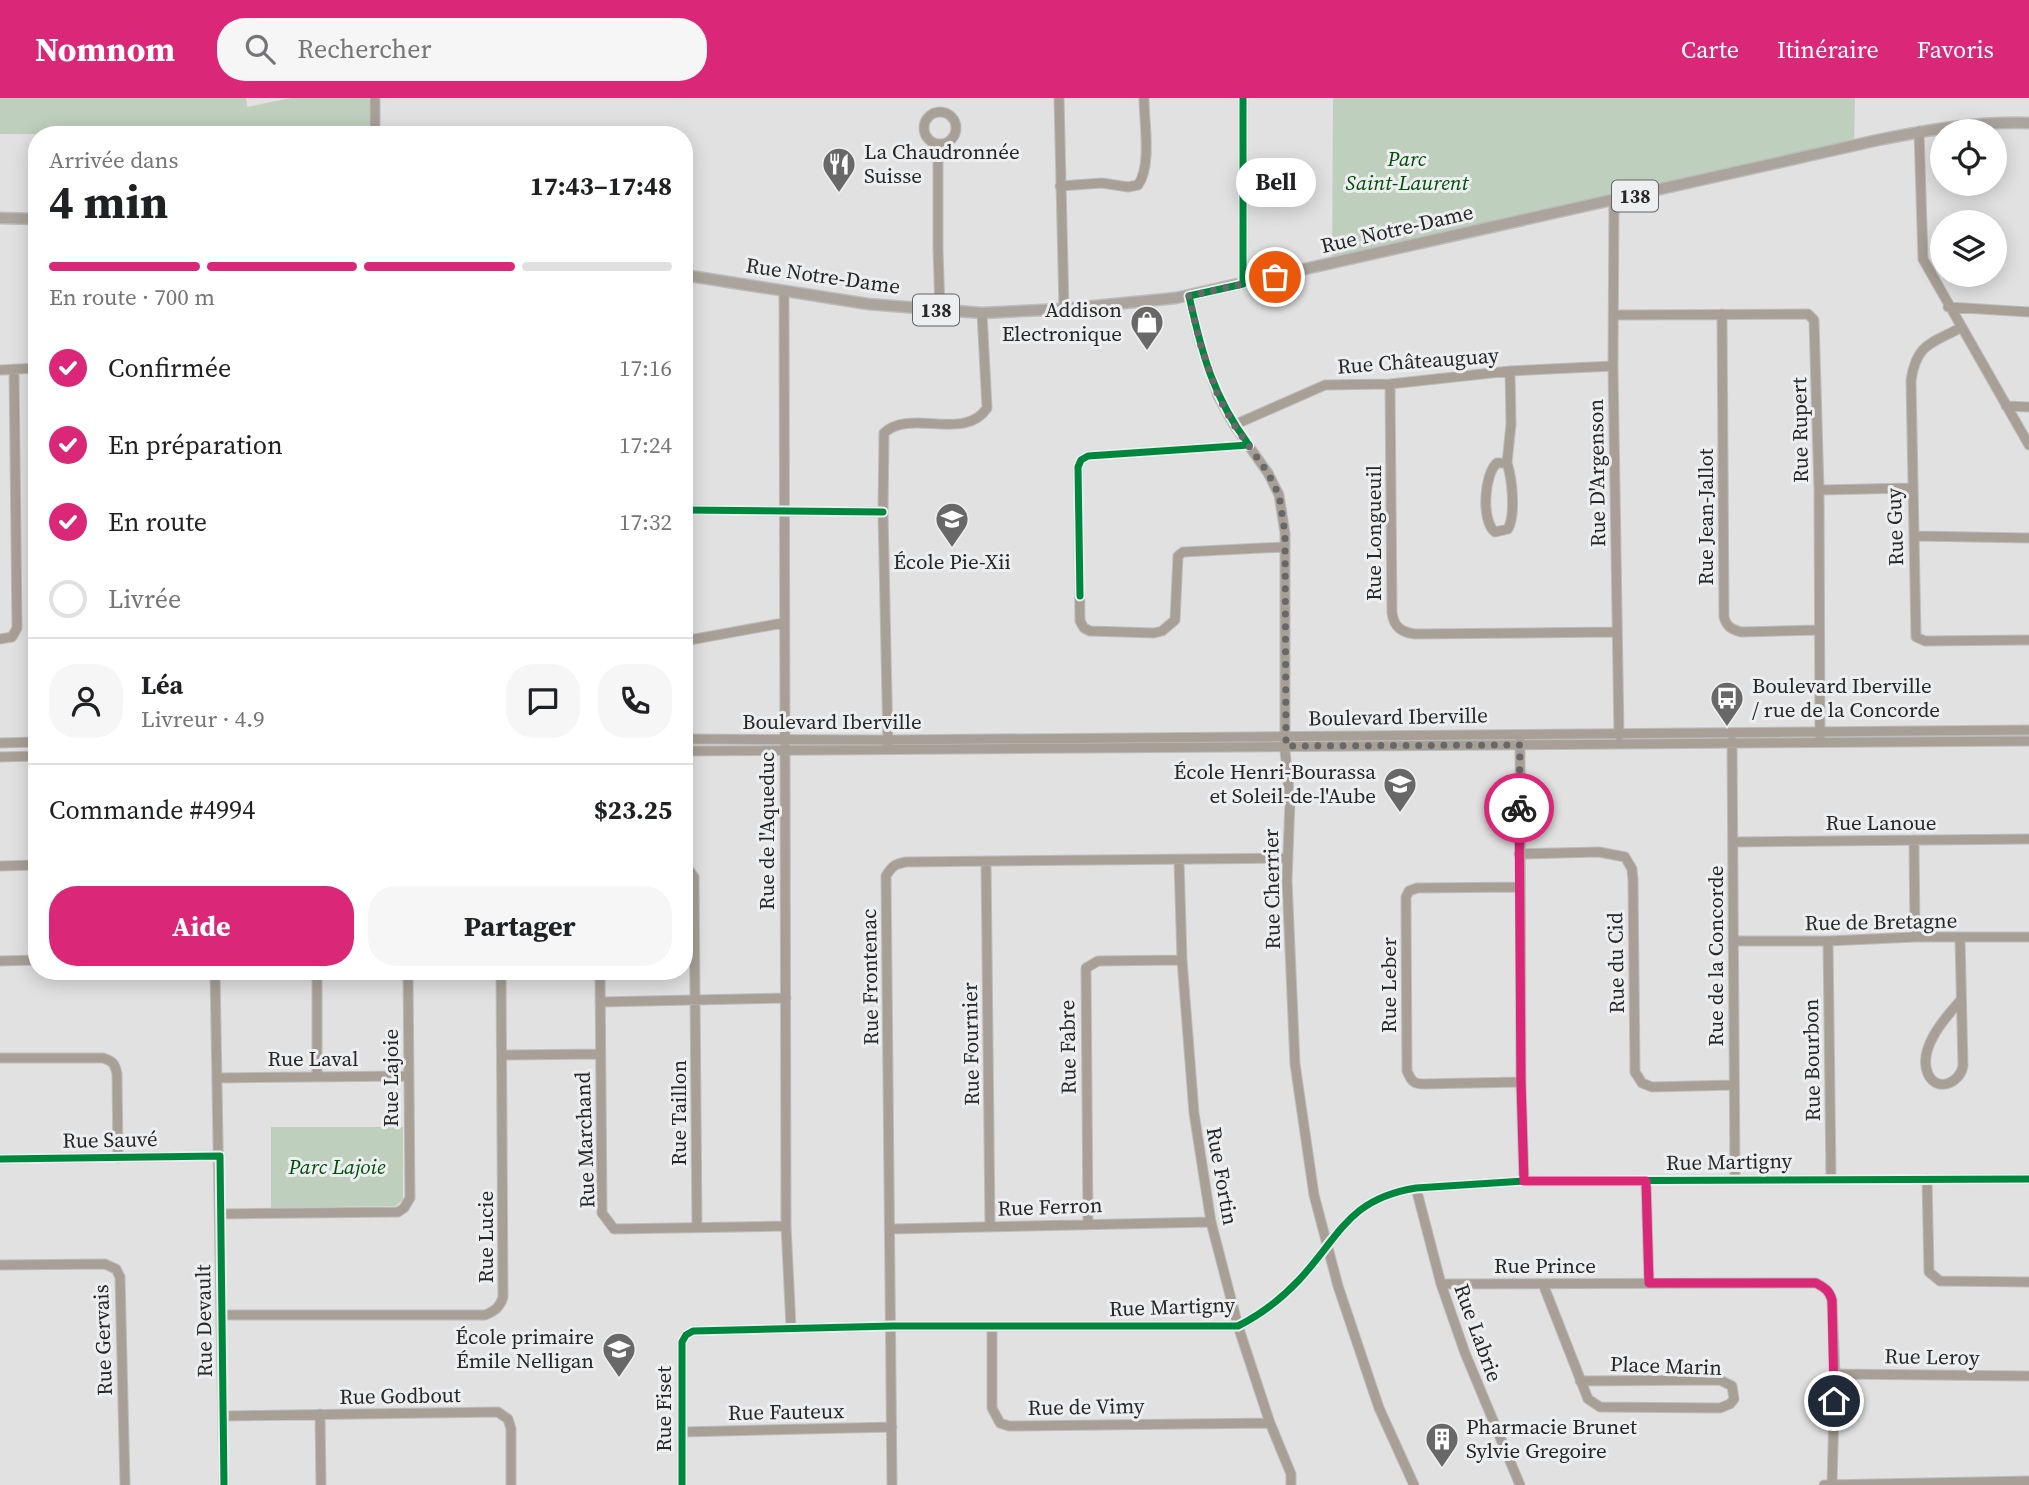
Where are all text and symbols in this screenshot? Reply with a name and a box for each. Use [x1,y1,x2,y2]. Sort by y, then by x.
search box [217,18,707,81]
text: Nomnom [35,27,175,72]
icon: search [241,30,279,68]
text: Rechercher [297,31,431,67]
text: Carte [1681,33,1739,66]
text: Itinéraire [1777,33,1879,66]
text: Favoris [1917,33,1994,66]
map controls [1930,119,2007,287]
button: locate [1930,119,2007,196]
place label: La Chaudronnée Suisse [864,137,1020,190]
text: Arrivée dans [49,144,179,176]
park label: Parc Saint-Laurent [1346,144,1470,197]
restaurant icon: La Chaudronnée Suisse [820,145,858,194]
callout: Bell [1235,158,1315,207]
text: Bell [1255,166,1297,198]
text: 17:43–17:48 [530,168,672,204]
text: 4 min [49,170,168,233]
road number: 138 [1612,180,1658,212]
street label: Rue Notre-Dame [1318,197,1476,260]
button: layers [1930,210,2007,287]
pin [1245,247,1305,307]
street label: Rue Notre-Dame [744,250,902,301]
icon: bag [1256,258,1294,296]
text: En route · 700 m [49,281,215,313]
road number: 138 [913,294,959,326]
place label: Addison Electronique [1002,295,1122,348]
shop icon: Addison Electronique [1128,303,1166,352]
street label: Rue Châteauguay [1336,340,1500,381]
icon: check [49,349,87,387]
text: Confirmée [108,350,231,386]
text: 17:16 [619,352,672,384]
street label: Rue Rupert [1784,377,1815,483]
street label: Rue D'Argenson [1581,398,1612,547]
icon: check [49,426,87,464]
text: En préparation [108,427,283,463]
text: 17:24 [619,429,672,461]
street label: Rue Jean-Jallot [1691,448,1720,586]
street label: Rue Longueuil [1359,465,1388,601]
street label: Rue Guy [1879,487,1910,566]
school or university icon: École Pie-Xii [933,500,971,549]
icon: check [49,503,87,541]
text: En route [108,504,207,540]
text: 17:32 [619,506,672,538]
place label: École Pie-Xii [893,547,1011,576]
text: Livrée [108,581,181,617]
button: person [49,664,123,738]
button: chat [506,664,580,738]
button: phone [598,664,672,738]
text: Léa [141,667,183,703]
place label: Boulevard Iberville / rue de la Concorde [1752,671,1940,724]
bus stop icon: Boulevard Iberville / rue de la Concorde [1708,679,1746,728]
street label: Boulevard Iberville [1308,700,1488,733]
text: Livreur · 4.9 [141,703,265,735]
street label: Boulevard Iberville [742,707,922,736]
street label: Rue de l'Aqueduc [752,752,781,910]
place label: École Henri-Bourassa et Soleil-de-l'Aube [1174,757,1376,810]
school or university icon: École Henri-Bourassa et Soleil-de-l'Aube [1381,765,1419,814]
courier [1484,773,1554,843]
icon: bike [1500,789,1538,827]
text: Commande #4994 [49,792,255,828]
text: $23.25 [594,792,672,828]
street label: Rue Lanoue [1826,808,1936,837]
street label: Rue Cherrier [1256,828,1287,950]
street label: Rue de la Concorde [1701,866,1730,1046]
button: Aide [49,886,354,966]
button: Partager [368,886,672,966]
street label: Rue de Bretagne [1804,906,1958,937]
street label: Rue Frontenac [854,908,885,1046]
street label: Rue du Cid [1600,912,1631,1014]
street label: Rue Leber [1374,937,1403,1033]
street label: Rue Fournier [955,982,986,1106]
street label: Rue Bourbon [1796,998,1827,1122]
street label: Rue Fabre [1052,999,1083,1095]
street label: Rue Lajoie [376,1029,405,1127]
street label: Rue Laval [267,1044,359,1073]
street label: Rue Taillon [664,1060,693,1166]
street label: Rue Marchand [568,1071,601,1209]
street label: Rue Sauvé [62,1124,158,1155]
street label: Rue Fortin [1200,1125,1245,1227]
street label: Rue Martigny [1666,1146,1793,1177]
park label: Parc Lajoie [287,1152,386,1181]
street label: Rue Ferron [997,1190,1103,1223]
street label: Rue Lucie [471,1191,500,1283]
street label: Rue Prince [1494,1251,1596,1280]
street label: Rue Devault [188,1264,219,1378]
street label: Rue Labrie [1447,1280,1510,1386]
street label: Rue Gervais [86,1284,119,1396]
street label: Rue Martigny [1108,1290,1236,1323]
place label: École primaire Émile Nelligan [455,1322,594,1375]
school or university icon: École primaire Émile Nelligan [600,1330,638,1379]
street label: Rue Leroy [1884,1341,1980,1372]
street label: Place Marin [1610,1349,1723,1382]
street label: Rue Fiset [649,1366,678,1452]
pin [1804,1371,1864,1431]
street label: Rue Godbout [339,1380,461,1411]
icon: home [1815,1382,1853,1420]
street label: Rue de Vimy [1027,1391,1145,1422]
street label: Rue Fauteux [728,1396,844,1427]
place label: Pharmacie Brunet Sylvie Gregoire [1466,1412,1637,1465]
building icon: Pharmacie Brunet Sylvie Gregoire [1423,1420,1461,1469]

